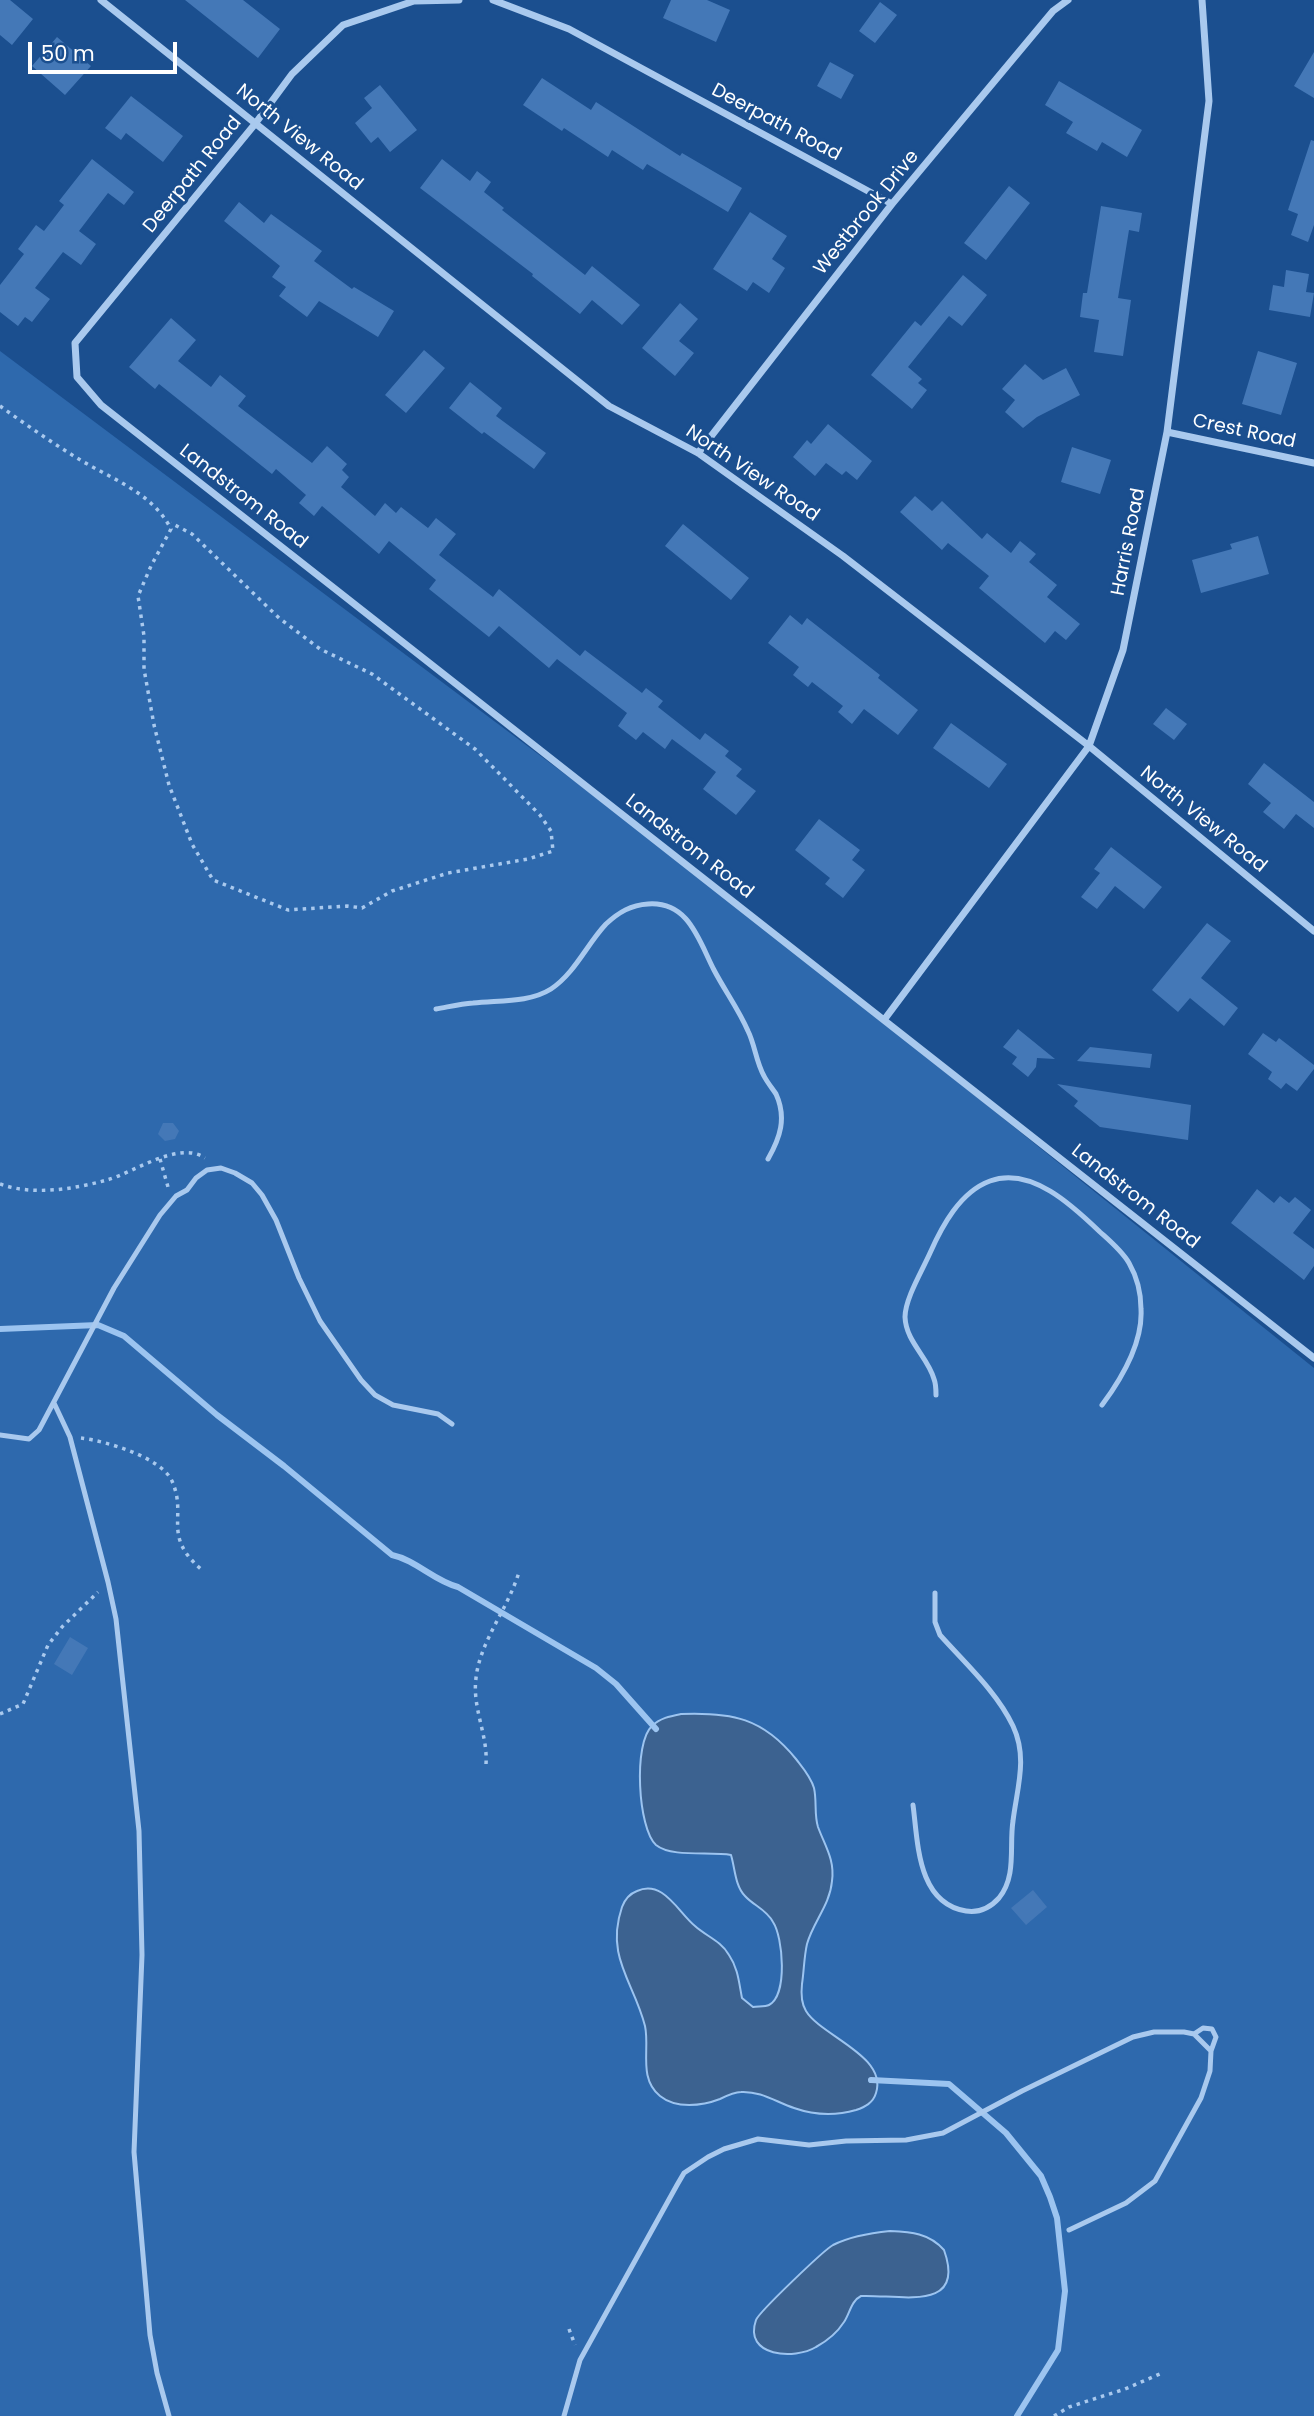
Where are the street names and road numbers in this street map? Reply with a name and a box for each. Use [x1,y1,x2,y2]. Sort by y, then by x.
street label: Deerpath Road [707,79,845,167]
street label: North View Road [231,80,367,196]
street label: Deerpath Road [139,112,247,238]
street label: Westbrook Drive [810,146,924,280]
street label: Crest Road [1190,410,1298,454]
street label: North View Road [681,421,823,527]
street label: Landstrom Road [174,440,312,554]
street label: Harris Road [1107,486,1151,598]
street label: North View Road [1135,762,1271,878]
street label: Landstrom Road [620,790,758,904]
street label: Landstrom Road [1066,1140,1204,1254]

